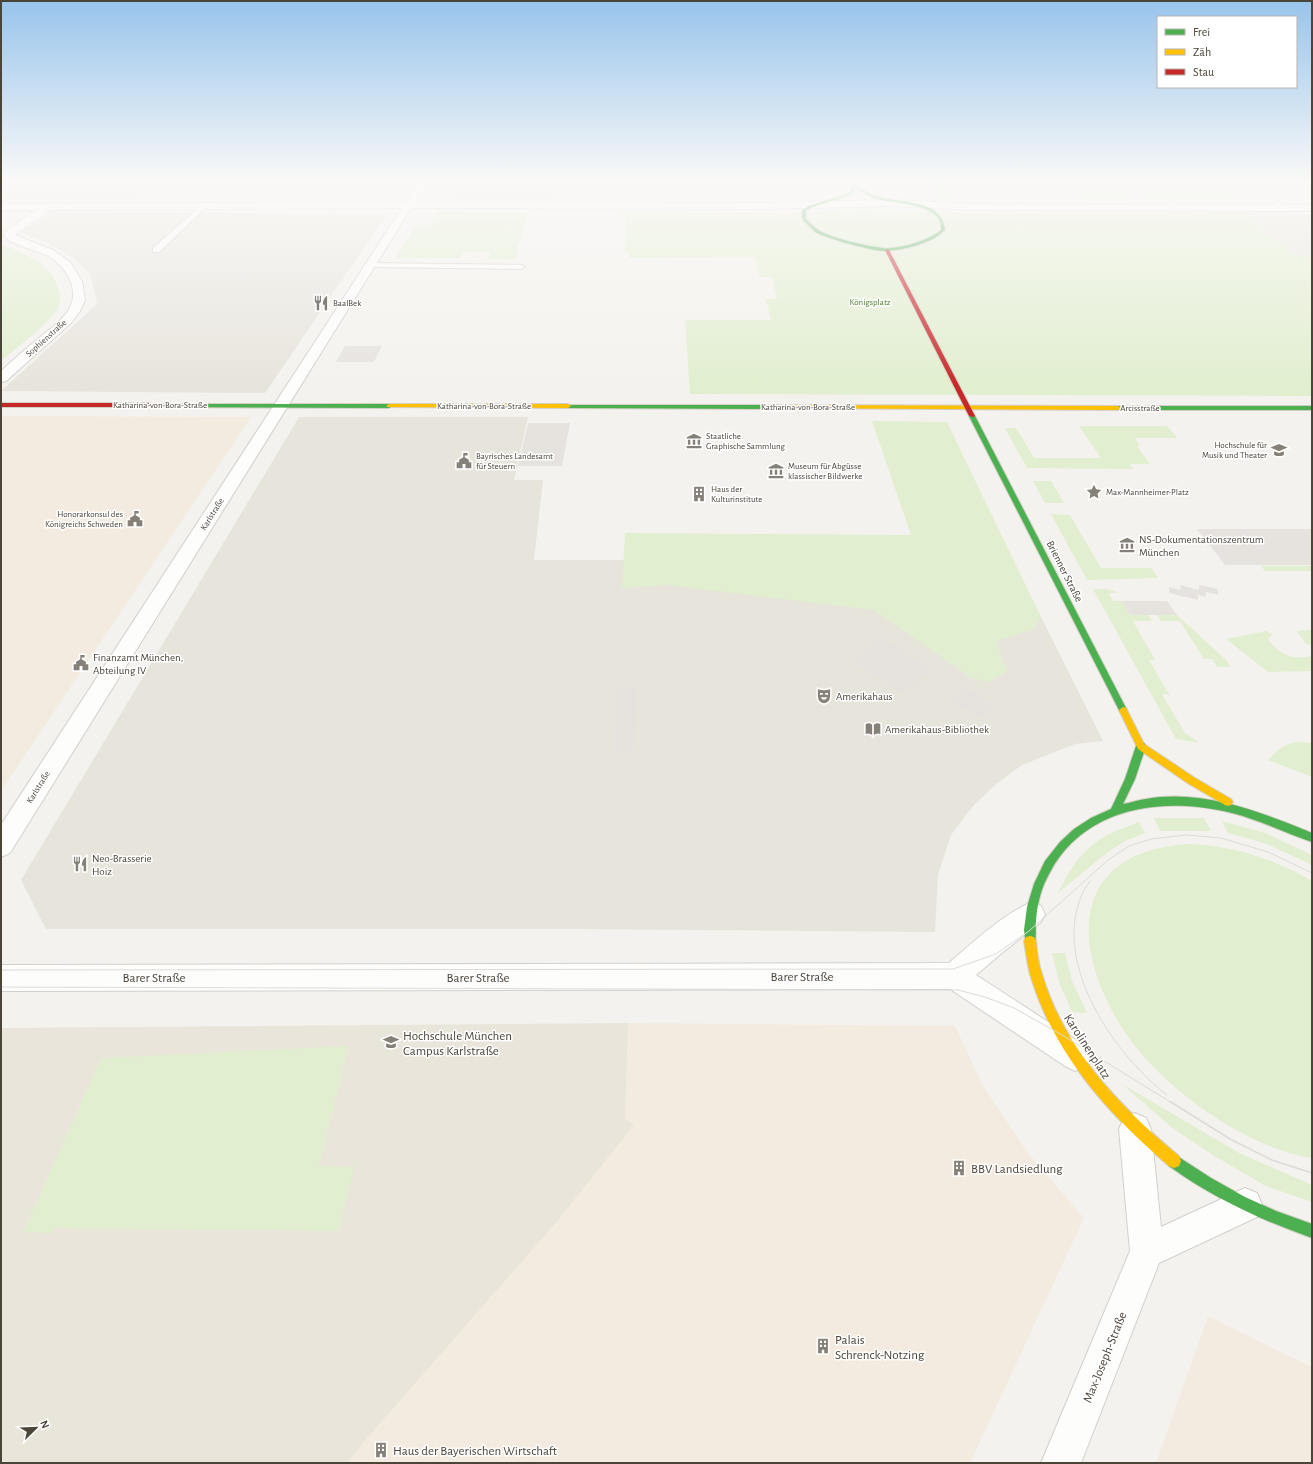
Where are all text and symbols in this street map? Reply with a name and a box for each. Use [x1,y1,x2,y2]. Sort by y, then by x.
legend [1157,16,1297,88]
text: Frei [1193,26,1210,38]
text: Zäh [1193,46,1211,58]
text: Stau [1193,66,1214,78]
restaurant icon: BaalBek [312,294,330,312]
park label: Königsplatz [849,298,891,307]
place label: BaalBek [333,299,362,308]
street label: Sophienstraße [24,318,68,359]
street label: Katharina-von-Bora-Straße [113,401,207,410]
street label: Katharina-von-Bora-Straße [437,402,531,411]
street label: Katharina-von-Bora-Straße [761,403,855,412]
street label: Arcisstraße [1120,404,1160,413]
museum icon: Staatliche Graphische Sammlung [685,432,703,450]
place label: Staatliche Graphische Sammlung [706,432,786,451]
place label: Hochschule für Musik und Theater [1202,441,1267,460]
school or university icon: Hochschule für Musik und Theater [1270,441,1288,459]
public building icon: Bayrisches Landesamt für Steuern [455,452,473,470]
place label: Bayrisches Landesamt für Steuern [476,452,553,471]
museum icon: Museum für Abgüsse klassischer Bildwerke [767,462,785,480]
place label: Museum für Abgüsse klassischer Bildwerke [788,462,862,481]
place icon: Max-Mannheimer-Platz [1085,483,1103,501]
building icon: Haus der Kulturinstitute [690,485,708,503]
place label: Haus der Kulturinstitute [711,485,762,504]
place label: Max-Mannheimer-Platz [1106,488,1189,497]
street label: Karlstraße [199,496,226,532]
place label: Honorarkonsul des Königreichs Schweden [45,510,123,529]
public building icon: Honorarkonsul des Königreichs Schweden [126,510,144,528]
place label: NS-Dokumentationszentrum München [1139,534,1264,558]
museum icon: NS-Dokumentationszentrum München [1118,536,1136,554]
street label: Brienner Straße [1044,539,1085,604]
place label: Finanzamt München, Abteilung IV [93,652,183,676]
public building icon: Finanzamt München, Abteilung IV [72,654,90,672]
theatre icon: Amerikahaus [815,687,833,705]
place label: Amerikahaus [836,691,893,702]
library icon: Amerikahaus-Bibliothek [864,720,882,738]
place label: Amerikahaus-Bibliothek [885,724,989,735]
street label: Karlstraße [25,769,52,805]
place label: Neo-Brasserie Hoiz [92,853,152,877]
restaurant icon: Neo-Brasserie Hoiz [71,855,89,873]
street label: Barer Straße [771,971,833,984]
street label: Barer Straße [123,972,185,985]
street label: Barer Straße [447,972,509,985]
street label: Karolinenplatz [1061,1012,1112,1082]
place label: Hochschule München Campus Karlstraße [403,1030,512,1058]
school or university icon: Hochschule München Campus Karlstraße [382,1033,400,1051]
building icon: BBV Landsiedlung [950,1159,968,1177]
place label: BBV Landsiedlung [971,1163,1063,1176]
street label: Max-Joseph-Straße [1081,1310,1130,1405]
place label: Palais Schrenck-Notzing [835,1334,925,1362]
building icon: Palais Schrenck-Notzing [814,1337,832,1355]
north arrow [16,1408,56,1448]
text: N [38,1419,51,1430]
building icon: Haus der Bayerischen Wirtschaft [372,1441,390,1459]
place label: Haus der Bayerischen Wirtschaft [393,1445,557,1458]

